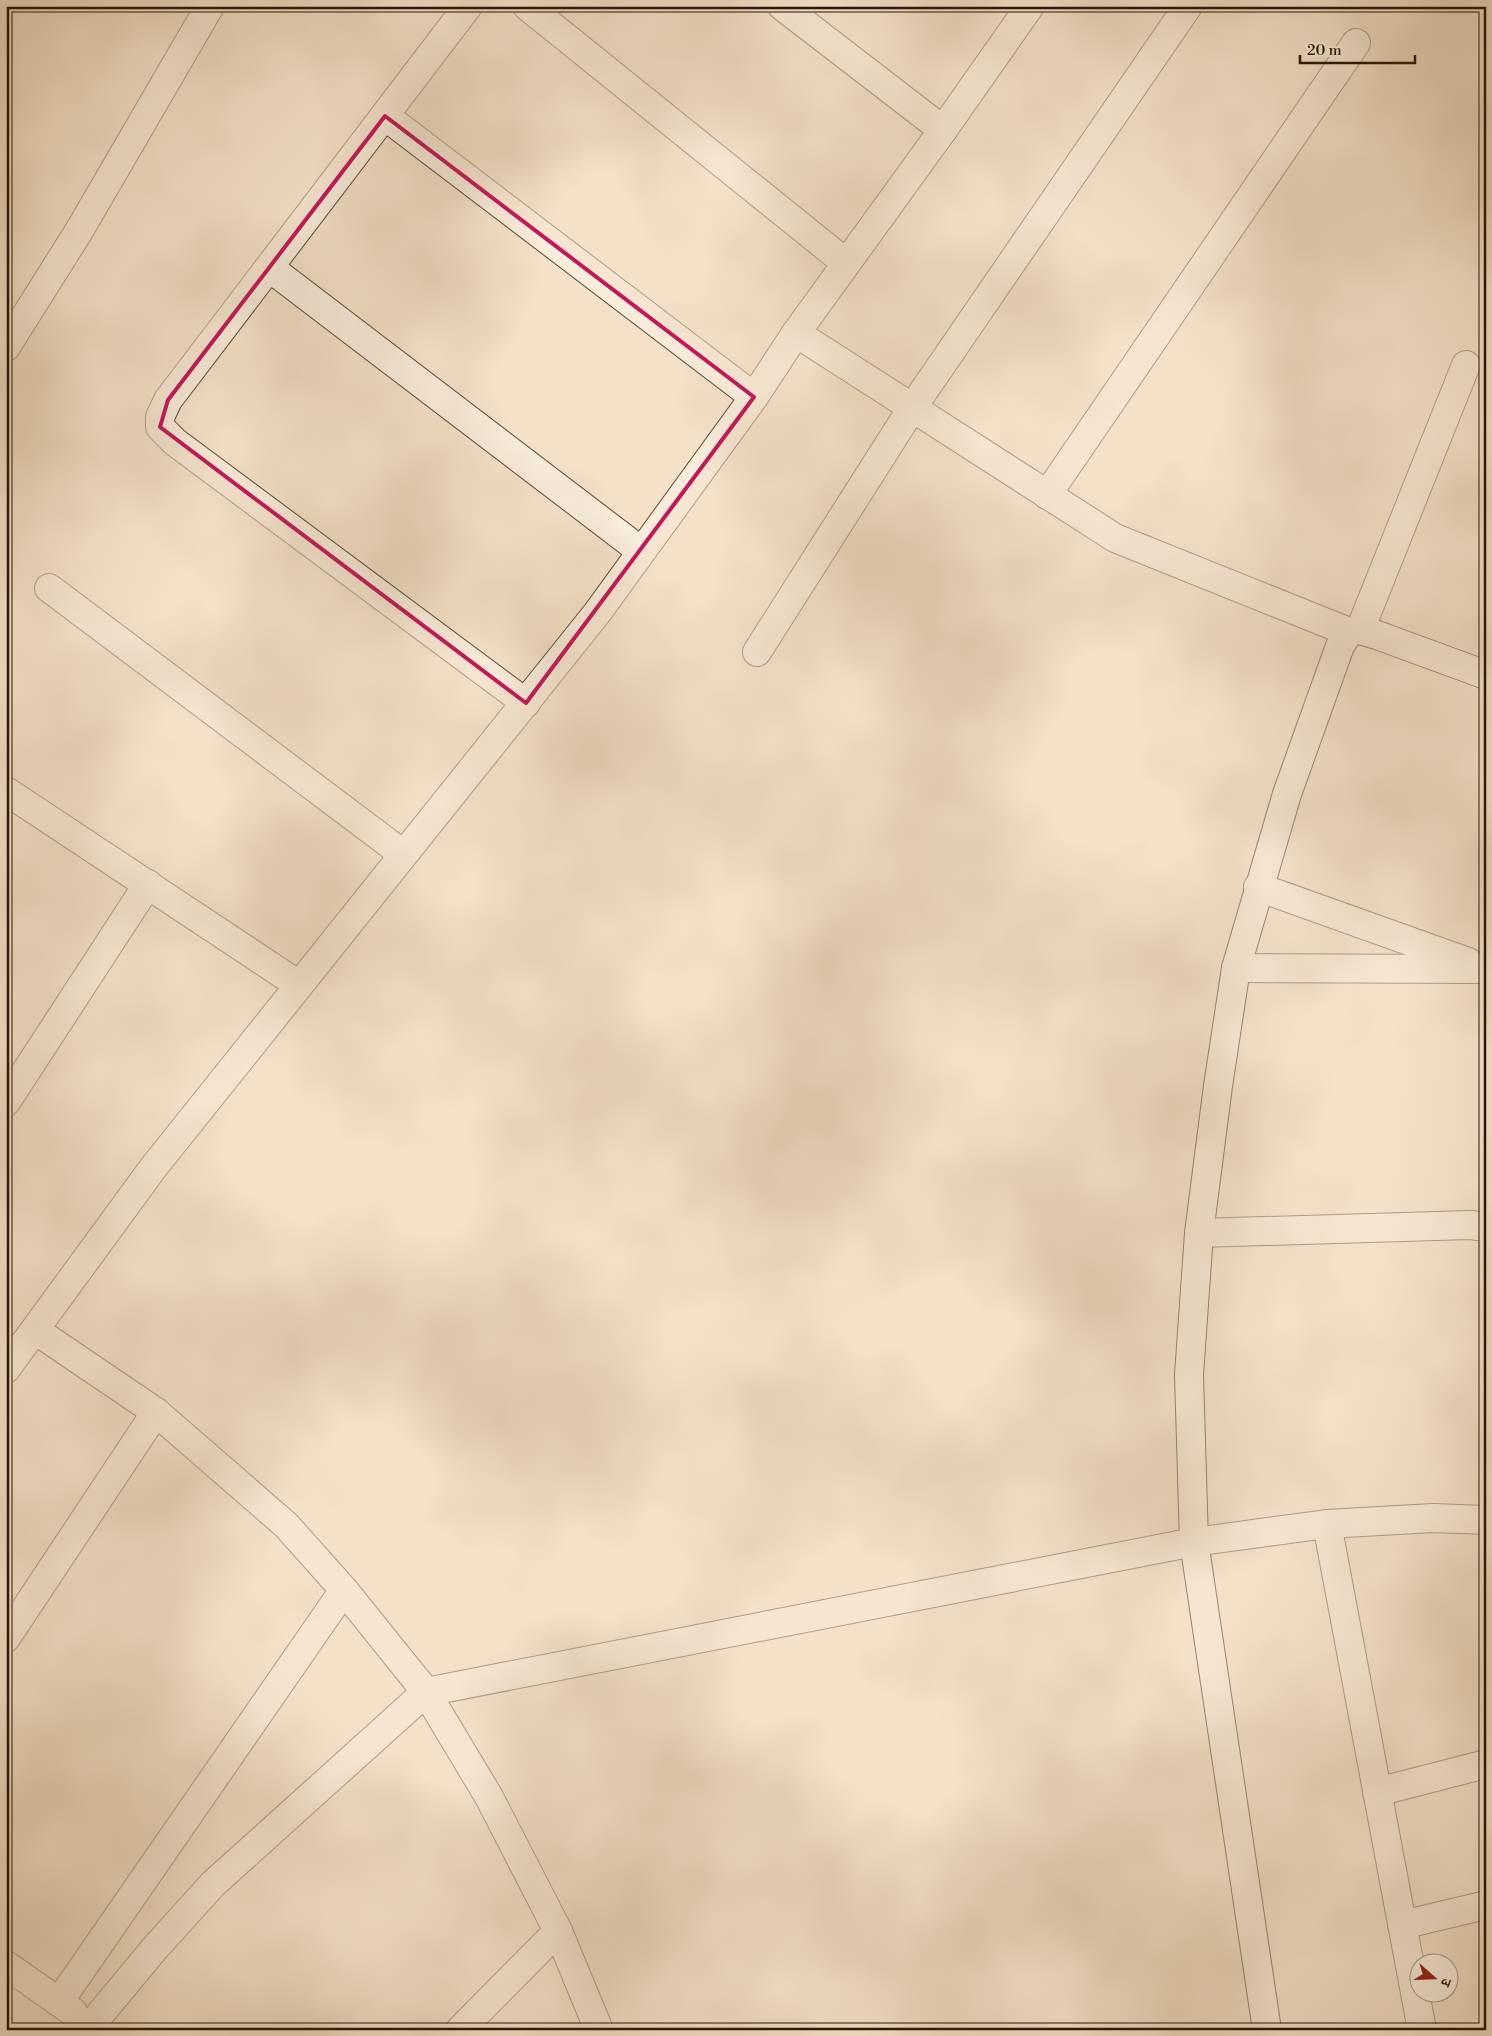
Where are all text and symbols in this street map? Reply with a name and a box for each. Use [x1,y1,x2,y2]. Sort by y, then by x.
scale bar [1300,32,1414,64]
text: 20 m [1307,41,1342,60]
north arrow [1410,1954,1460,2004]
text: उ [1435,1975,1455,1989]

